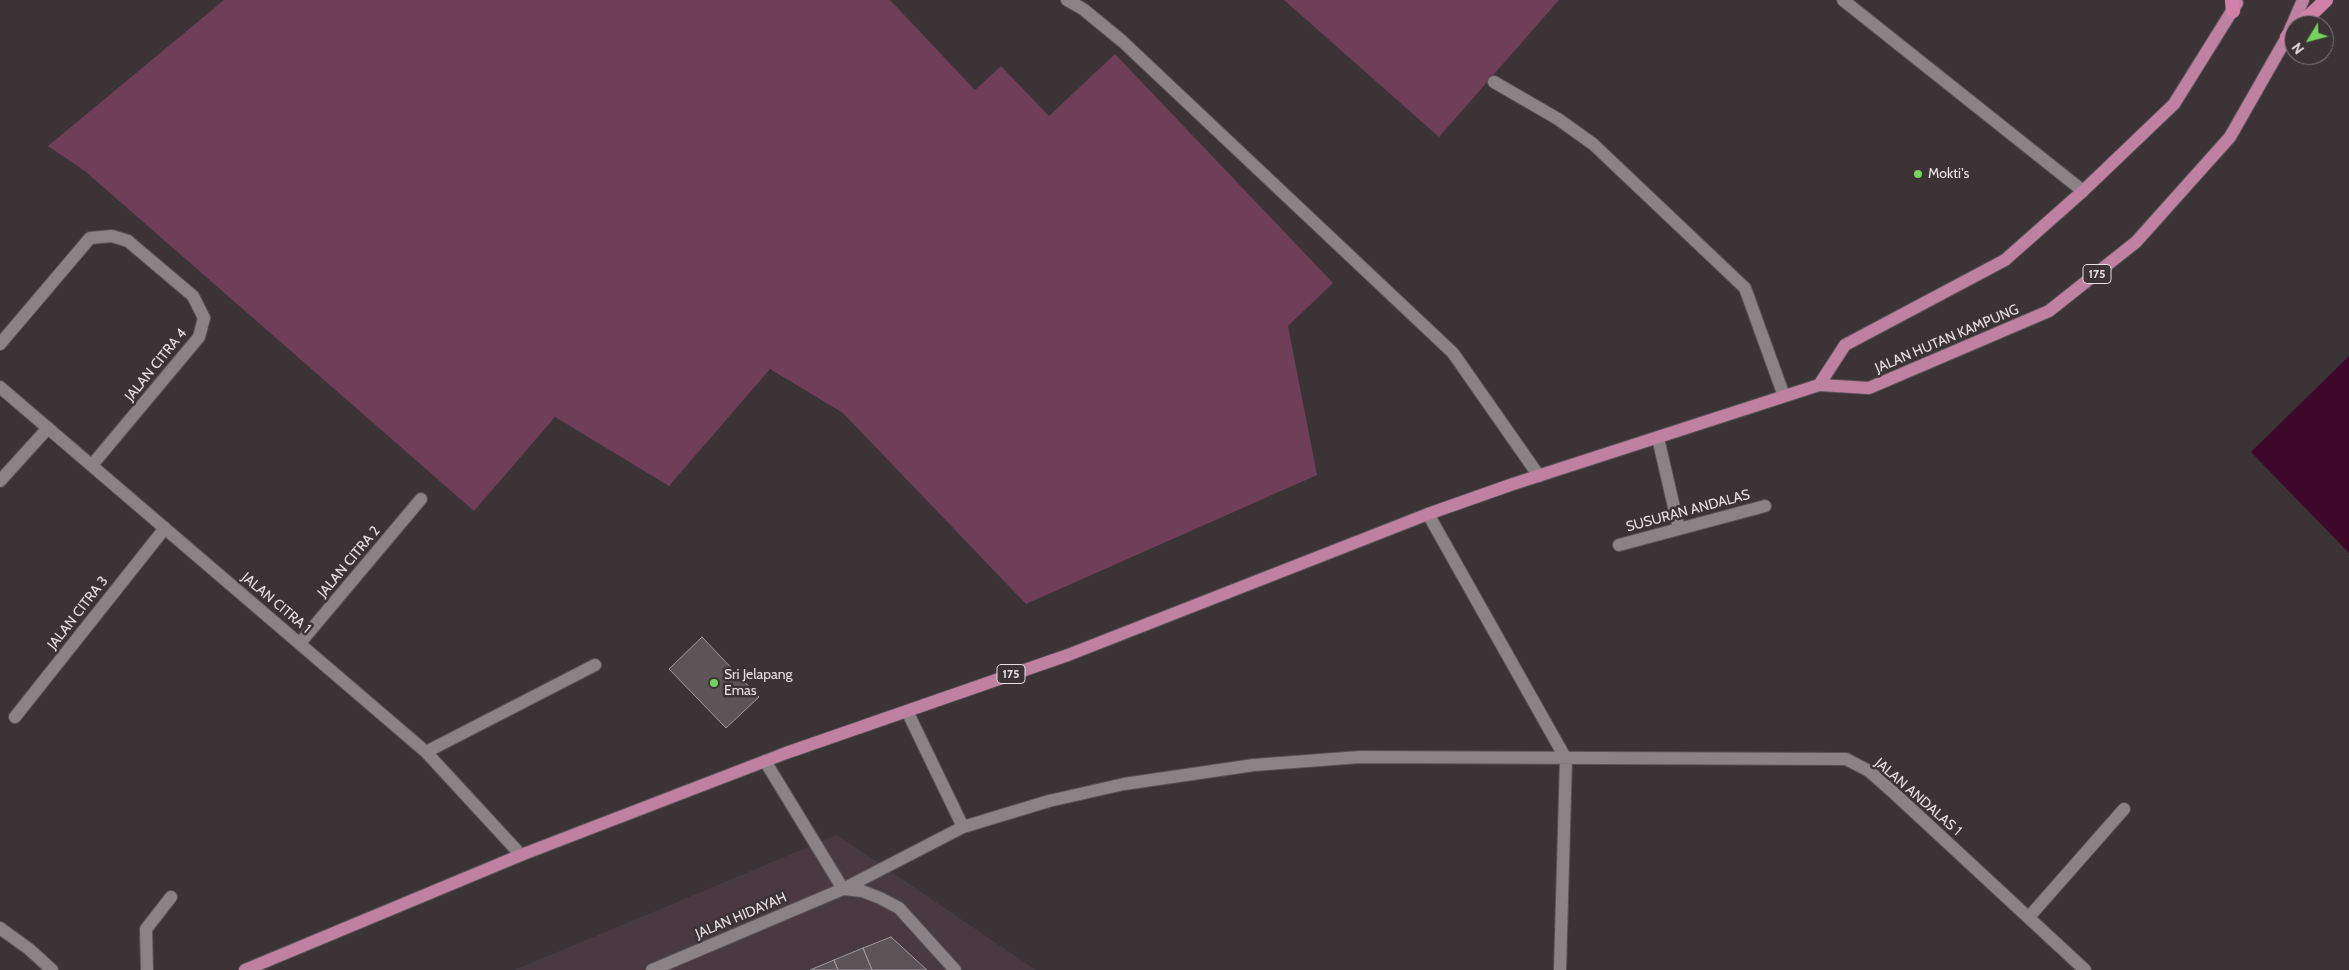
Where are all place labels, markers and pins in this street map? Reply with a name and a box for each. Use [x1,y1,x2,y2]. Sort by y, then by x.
place label: Mokti's [1928,166,1969,182]
marker: Mokti's [1912,168,1924,180]
place label: Sri Jelapang Emas [724,667,793,700]
marker: Sri Jelapang Emas [708,677,720,689]

